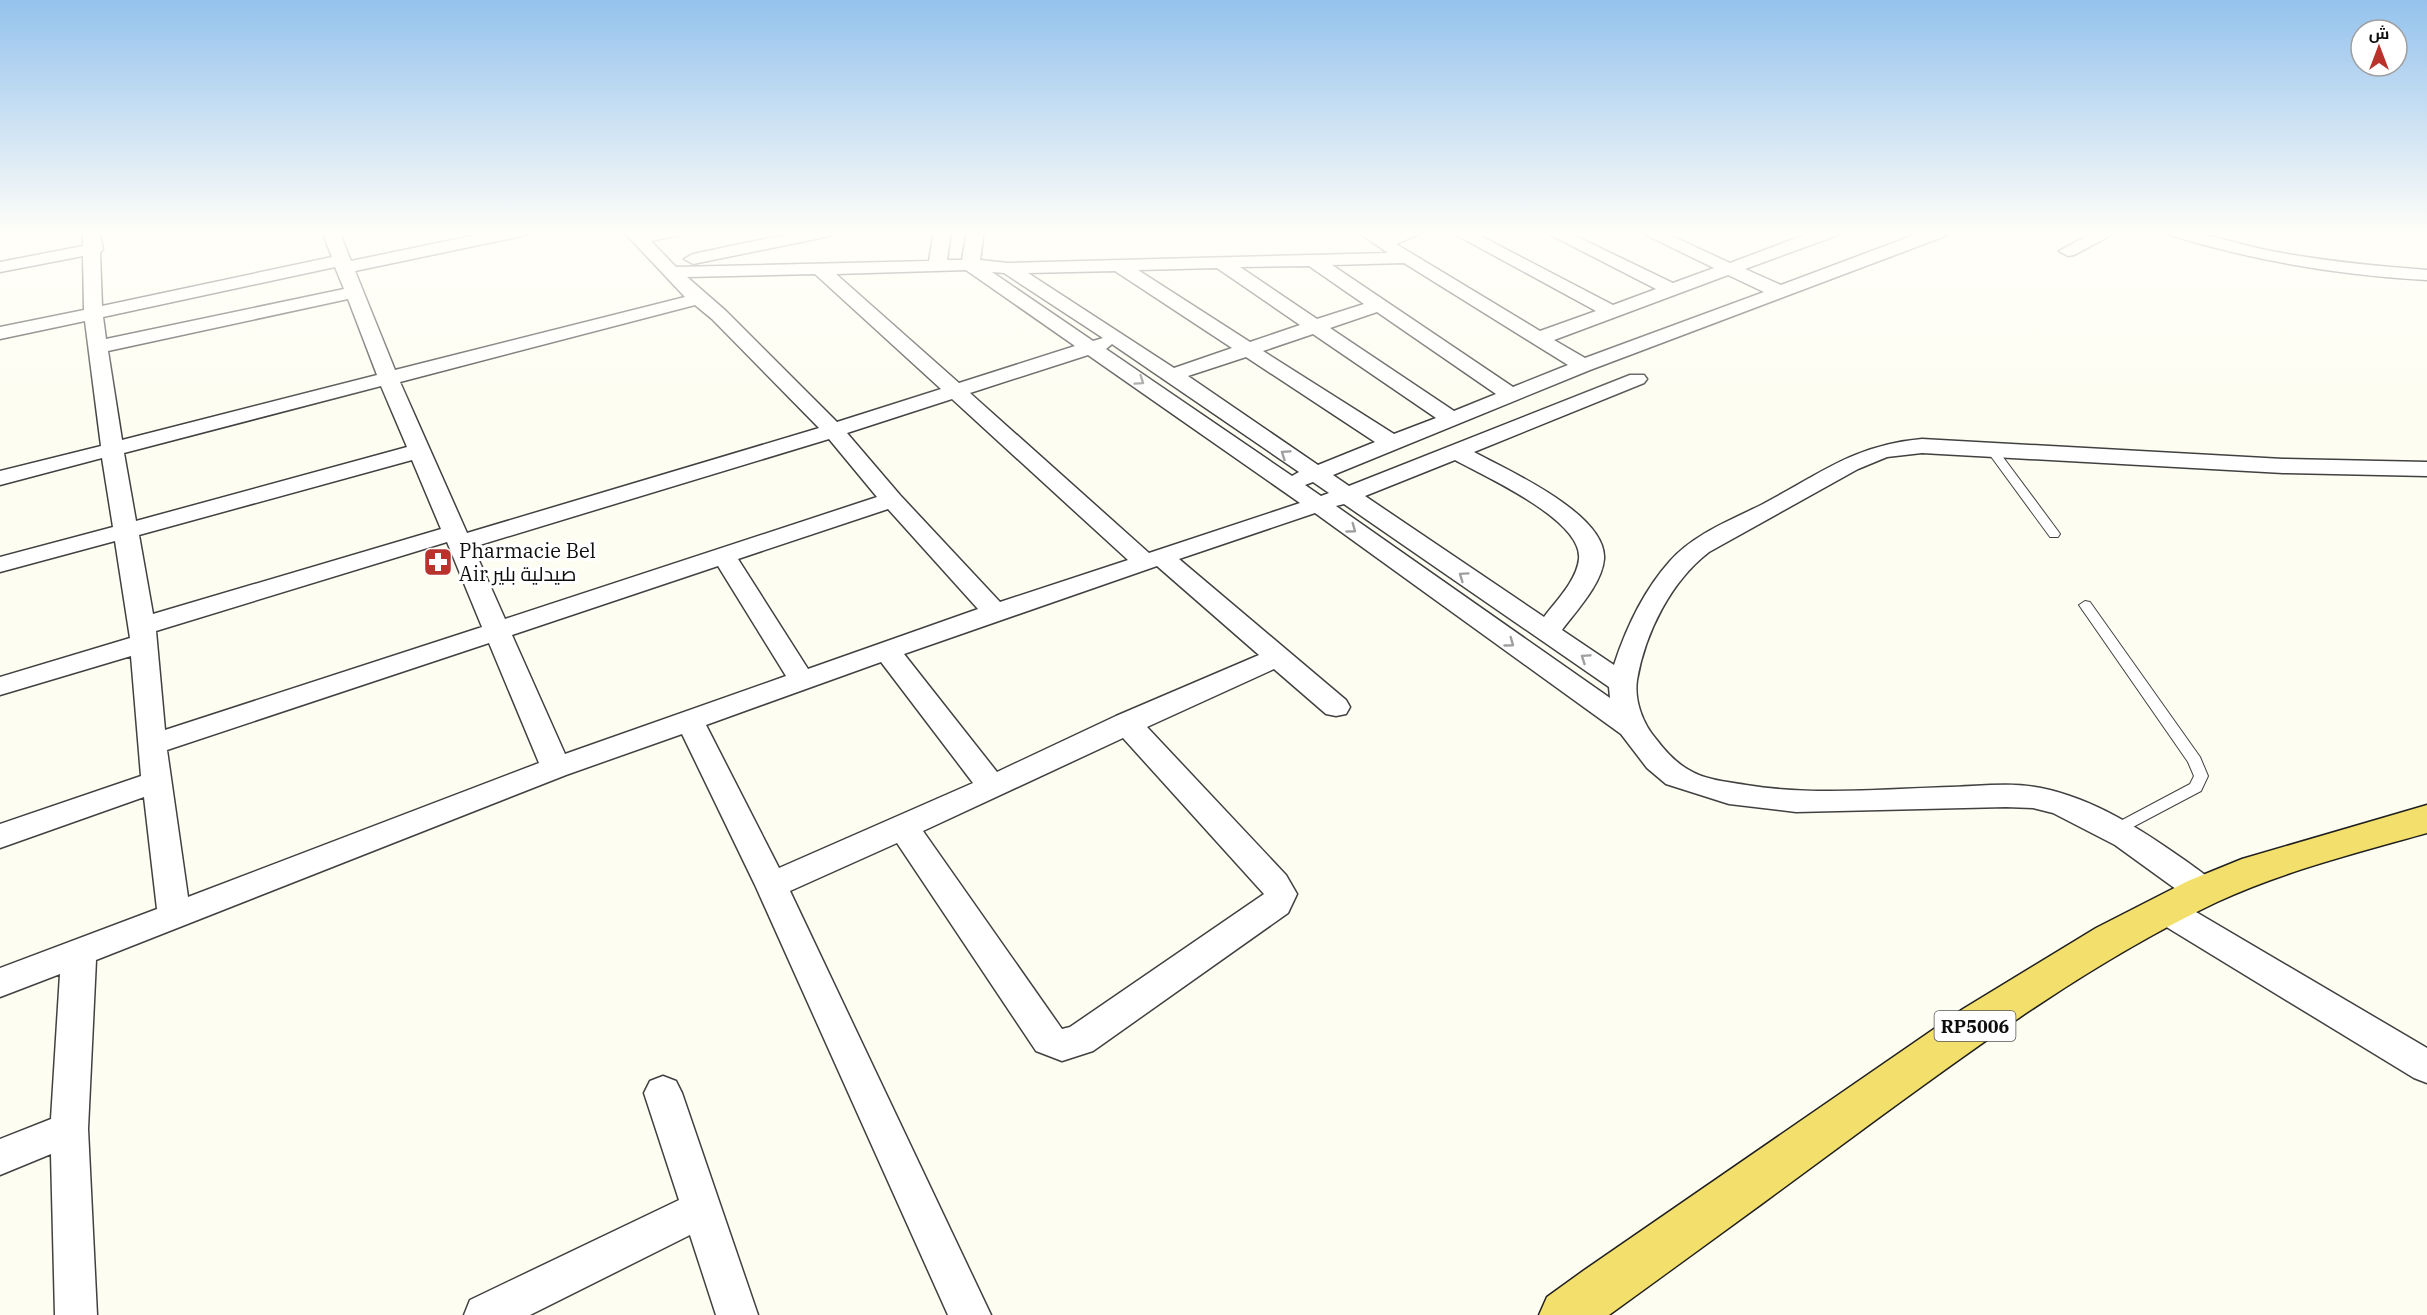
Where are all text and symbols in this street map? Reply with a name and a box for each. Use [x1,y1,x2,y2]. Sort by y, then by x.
north arrow [2349,18,2409,78]
text: ش [2369,23,2389,43]
one-way arrow [1133,374,1144,385]
one-way arrow [1281,450,1292,461]
one-way arrow [1345,522,1356,533]
place label: Pharmacie Bel Air صيدلية بلير [459,537,596,587]
pharmacy icon: Pharmacie Bel Air صيدلية بلير [422,546,454,578]
one-way arrow [1459,572,1470,583]
one-way arrow [1503,635,1514,646]
one-way arrow [1580,655,1591,666]
road number: RP5006 [1934,1011,2016,1041]

